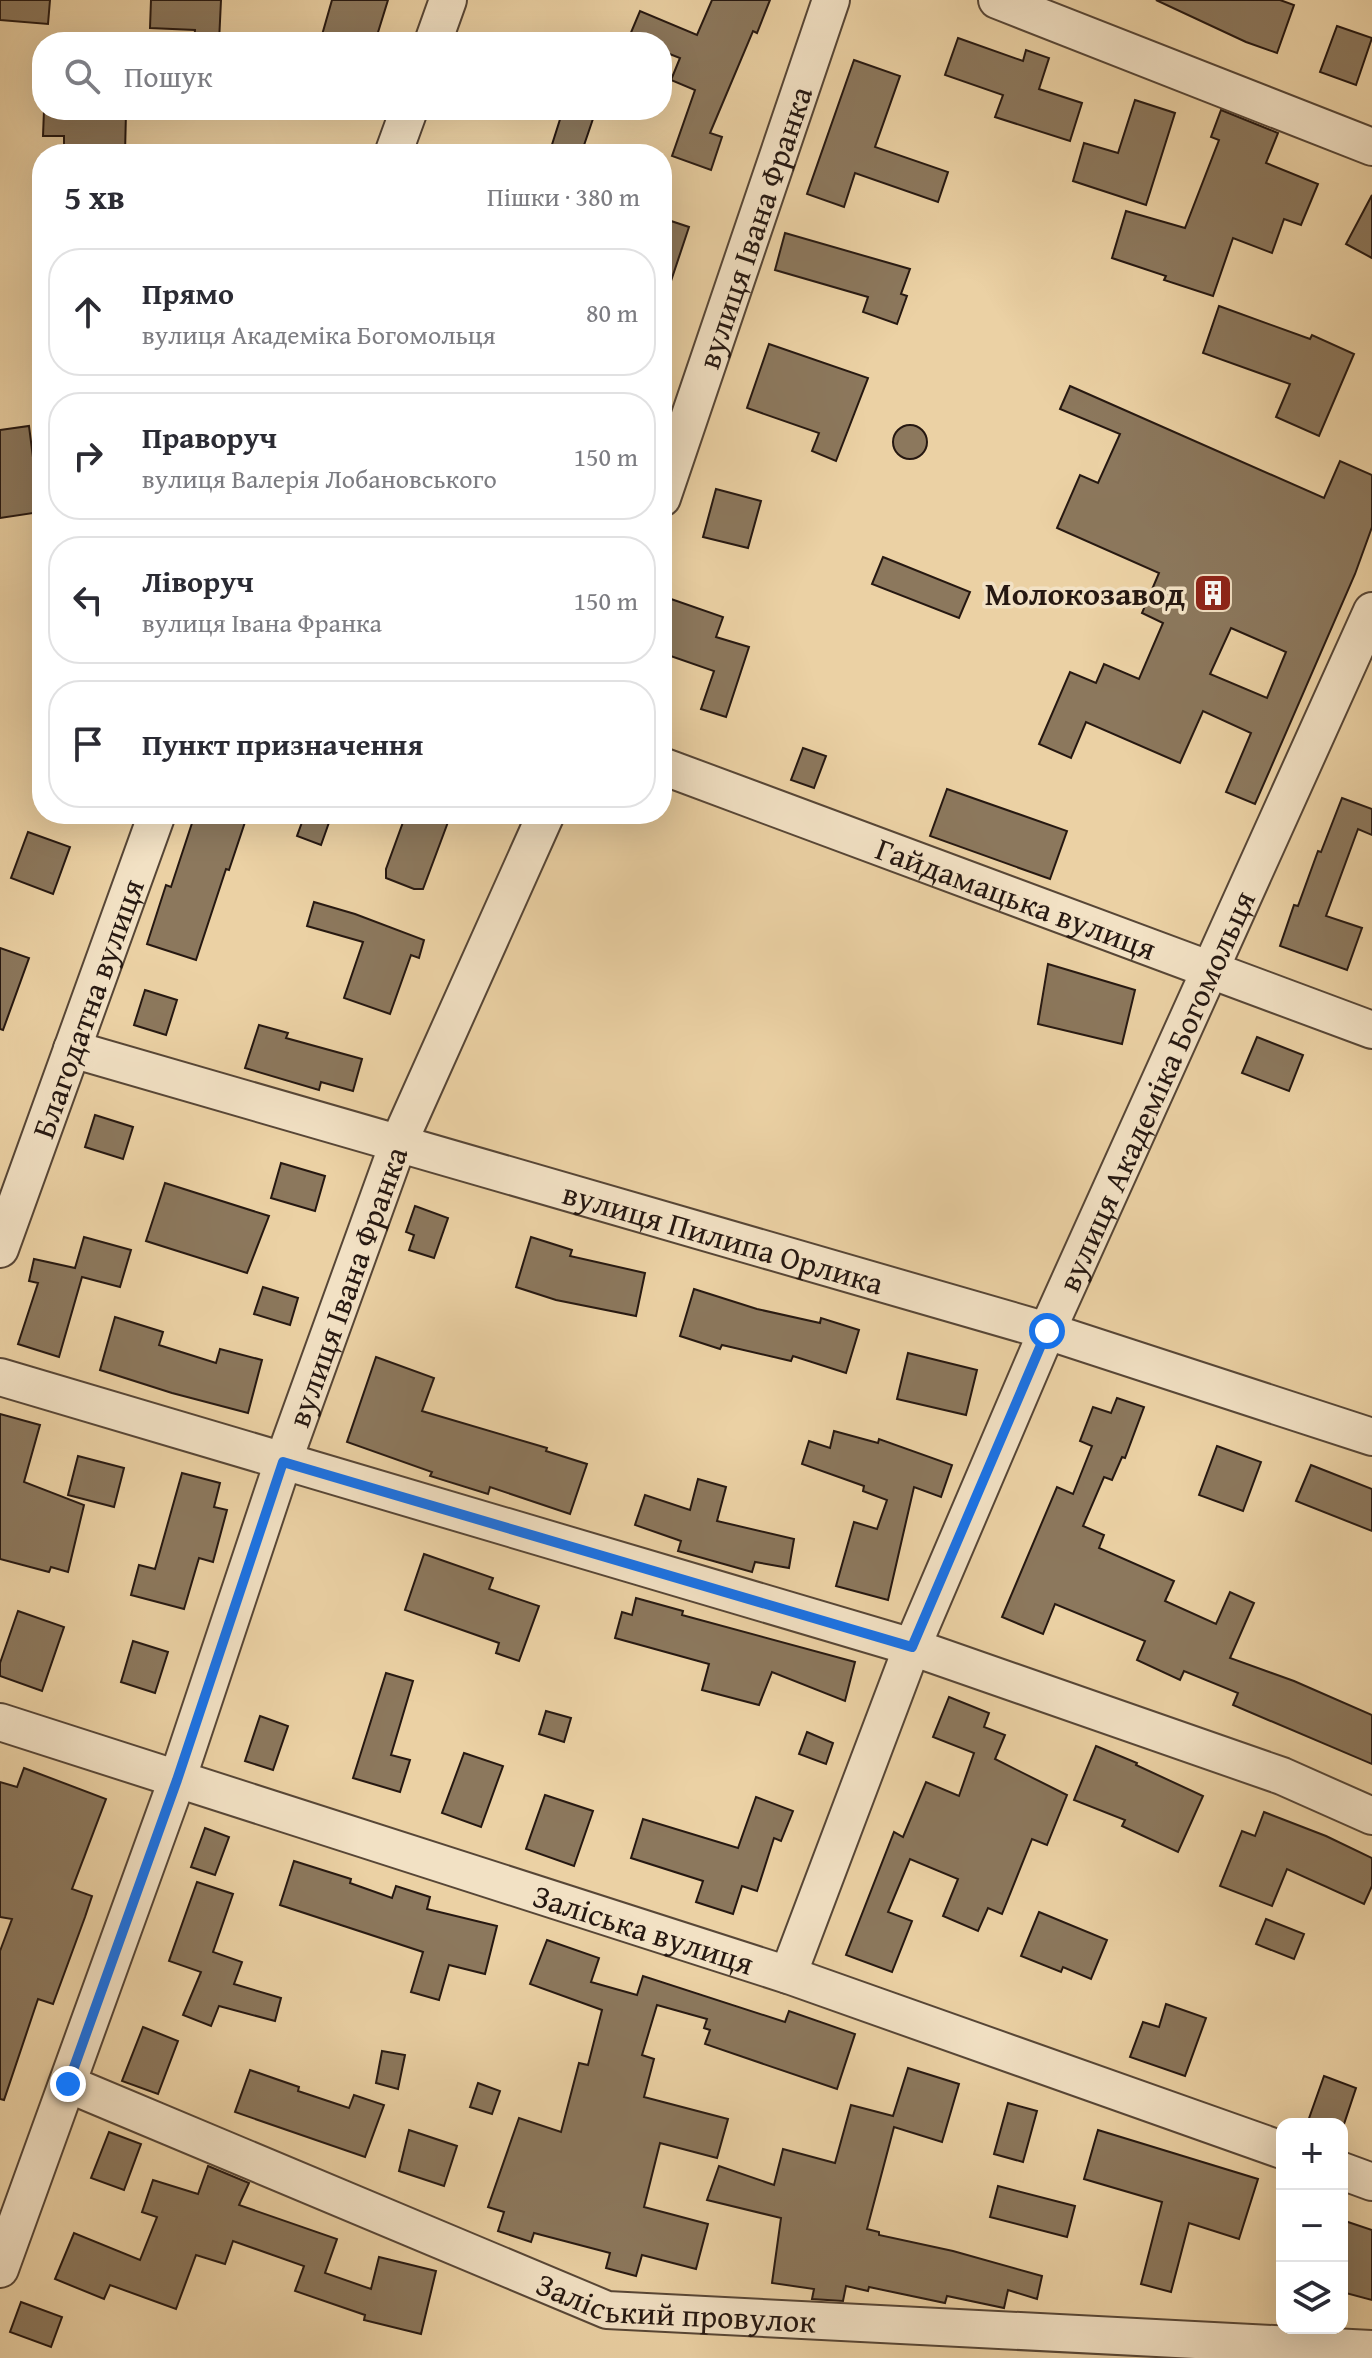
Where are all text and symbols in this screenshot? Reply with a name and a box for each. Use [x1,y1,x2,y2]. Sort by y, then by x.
search box [32,32,672,120]
icon: search [60,54,104,98]
text: Пошук [124,54,212,98]
street label: вулиця Івана Франка [684,79,824,375]
text: 5 хв [64,172,125,221]
text: Пішки · 380 m [487,177,640,216]
text: Прямо [142,271,234,315]
icon: ahead [66,290,110,334]
text: 80 m [586,293,638,332]
text: вулиця Академіка Богомольця [142,315,496,354]
text: Праворуч [142,415,277,459]
icon: right [66,434,110,478]
text: 150 m [573,437,638,476]
text: вулиця Валерія Лобановського [142,459,497,498]
text: Ліворуч [142,559,254,603]
place label: Молокозавод [985,570,1185,617]
building icon: Молокозавод [1192,572,1234,614]
icon: left [66,578,110,622]
text: 150 m [573,581,638,620]
text: вулиця Івана Франка [142,603,382,642]
icon: arrive [66,722,110,766]
text: Пункт призначення [142,722,423,766]
street label: Гайдамацька вулиця [869,824,1163,971]
street label: Благодатна вулиця [19,872,155,1144]
street label: вулиця Академіка Богомольця [1045,883,1266,1299]
street label: вулиця Івана Франка [274,1139,419,1433]
street label: вулиця Пилипа Орлика [557,1169,890,1306]
route start [1029,1313,1065,1349]
street label: Заліська вулиця [527,1871,760,1986]
route end [50,2066,86,2102]
map controls [1276,2118,1348,2334]
button: + [1276,2118,1348,2190]
button: − [1276,2190,1348,2262]
street label: Заліський провулок [529,2260,818,2344]
button: layers [1276,2262,1348,2334]

